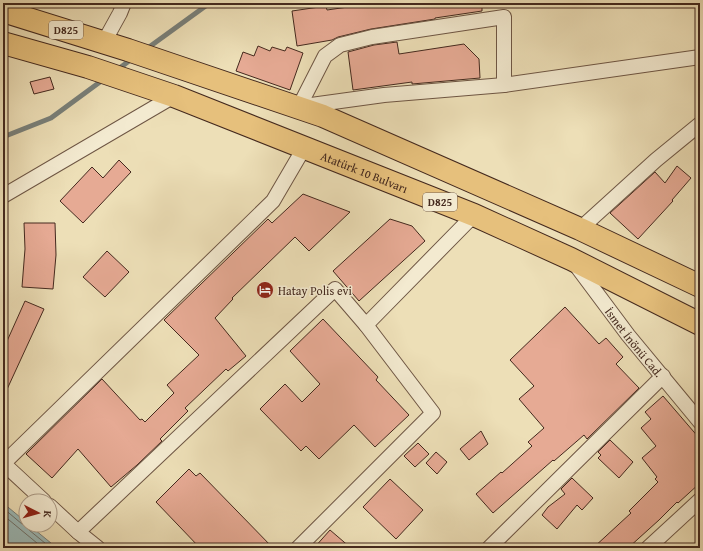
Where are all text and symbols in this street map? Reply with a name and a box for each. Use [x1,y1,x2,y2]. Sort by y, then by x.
road number: D825 [49,21,83,39]
street label: Atatürk 10 Bulvarı [318,147,411,197]
road number: D825 [423,193,457,211]
hotel icon: Hatay Polis evi [255,280,275,300]
place label: Hatay Polis evi [278,282,352,299]
street label: İsmet İnönü Cad. [601,303,668,380]
north arrow [18,493,58,533]
text: K [40,510,56,518]

